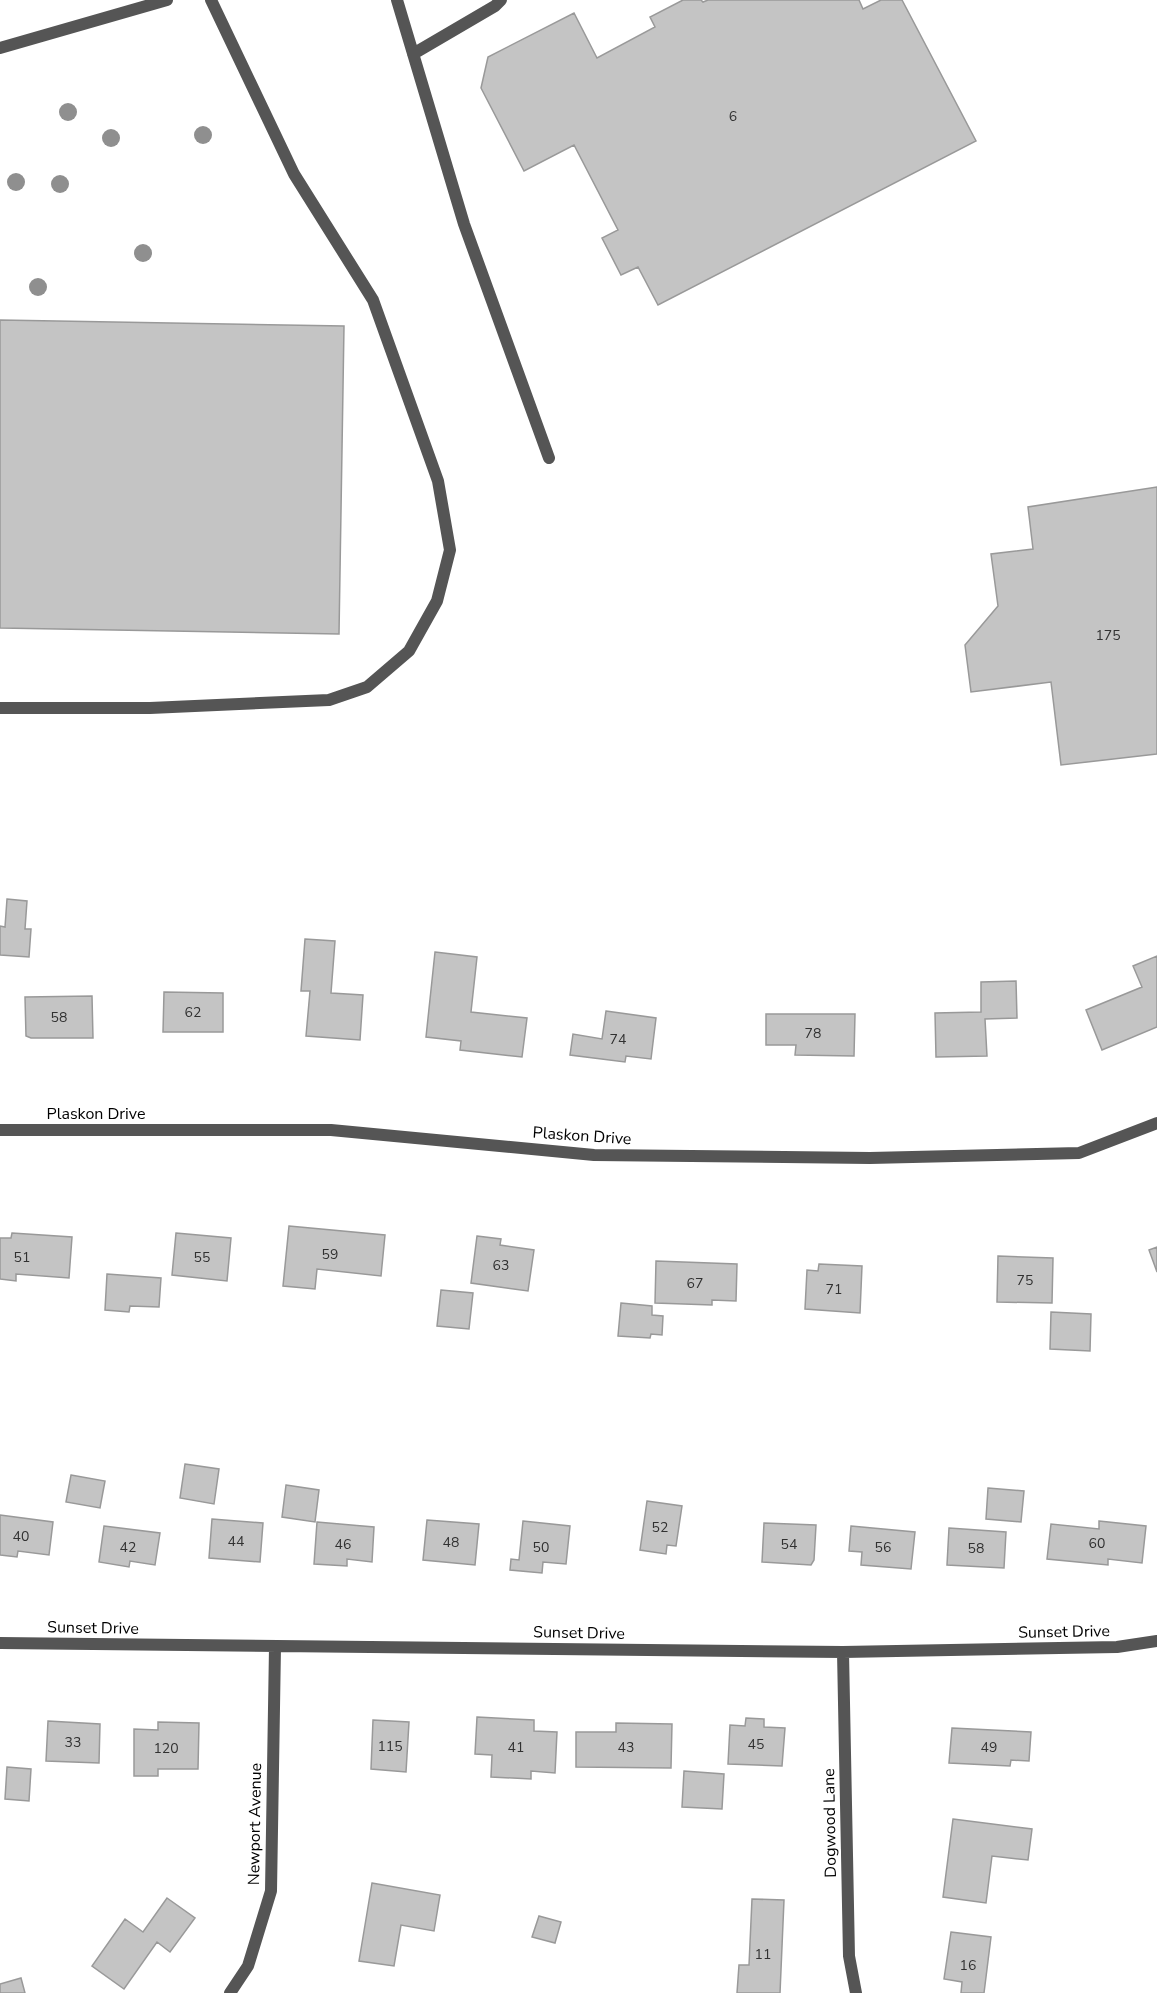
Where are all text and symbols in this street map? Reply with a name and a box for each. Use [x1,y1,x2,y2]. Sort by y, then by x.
house number: 6 [729,107,737,126]
house number: 175 [1095,626,1121,645]
house number: 62 [185,1003,201,1022]
house number: 58 [51,1008,67,1027]
house number: 78 [805,1024,821,1043]
house number: 74 [610,1030,626,1049]
street label: Plaskon Drive [47,1103,145,1125]
street label: Plaskon Drive [532,1122,632,1150]
house number: 59 [322,1245,338,1264]
house number: 51 [14,1248,30,1267]
house number: 55 [194,1248,210,1267]
house number: 63 [493,1256,509,1275]
house number: 75 [1017,1271,1033,1290]
house number: 67 [687,1274,703,1293]
house number: 71 [826,1280,842,1299]
house number: 52 [652,1518,668,1537]
house number: 40 [13,1527,29,1546]
house number: 44 [228,1532,244,1551]
house number: 48 [443,1533,459,1552]
house number: 60 [1089,1534,1105,1553]
house number: 46 [335,1535,351,1554]
house number: 54 [781,1535,797,1554]
house number: 42 [120,1538,136,1557]
house number: 50 [533,1538,549,1557]
house number: 56 [875,1538,891,1557]
house number: 58 [968,1539,984,1558]
street label: Sunset Drive [47,1616,139,1640]
street label: Sunset Drive [1018,1620,1110,1644]
street label: Sunset Drive [533,1621,625,1645]
house number: 33 [65,1733,81,1752]
house number: 45 [748,1735,764,1754]
house number: 115 [377,1737,403,1756]
house number: 41 [508,1738,524,1757]
house number: 43 [618,1738,634,1757]
house number: 49 [981,1738,997,1757]
house number: 120 [153,1739,179,1758]
street label: Newport Avenue [243,1763,267,1885]
street label: Dogwood Lane [818,1768,842,1878]
house number: 11 [755,1945,771,1964]
house number: 16 [960,1956,976,1975]

